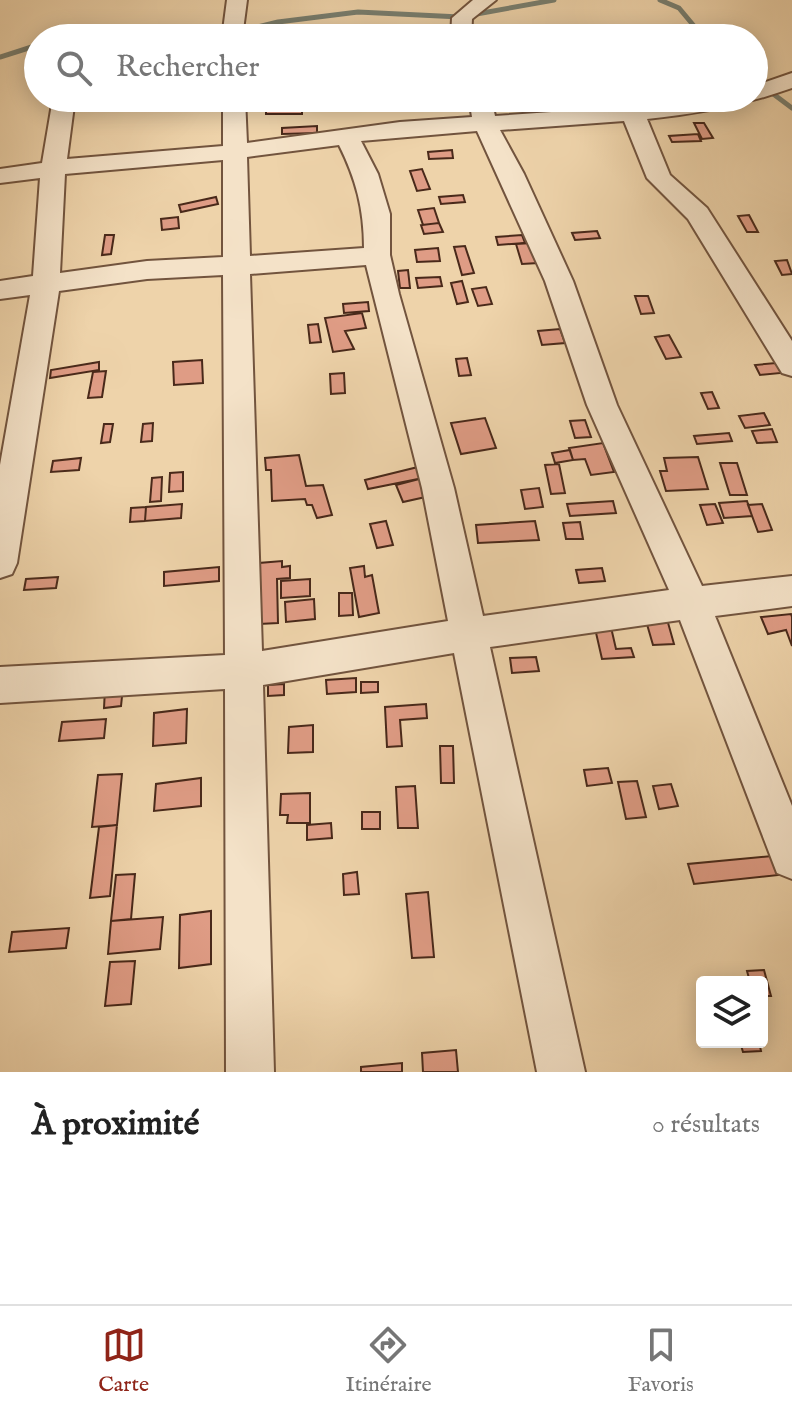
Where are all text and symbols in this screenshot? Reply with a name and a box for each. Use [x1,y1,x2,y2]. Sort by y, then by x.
search box [24,24,768,112]
icon: search [52,46,96,90]
text: Rechercher [116,49,260,87]
map controls [696,976,768,1048]
button: layers [696,976,768,1048]
text: À proximité [32,1103,199,1146]
text: 0 résultats [652,1108,760,1141]
tab: Carte [98,1323,149,1399]
tab: Itinéraire [345,1323,432,1399]
tab: Favoris [628,1323,694,1399]

